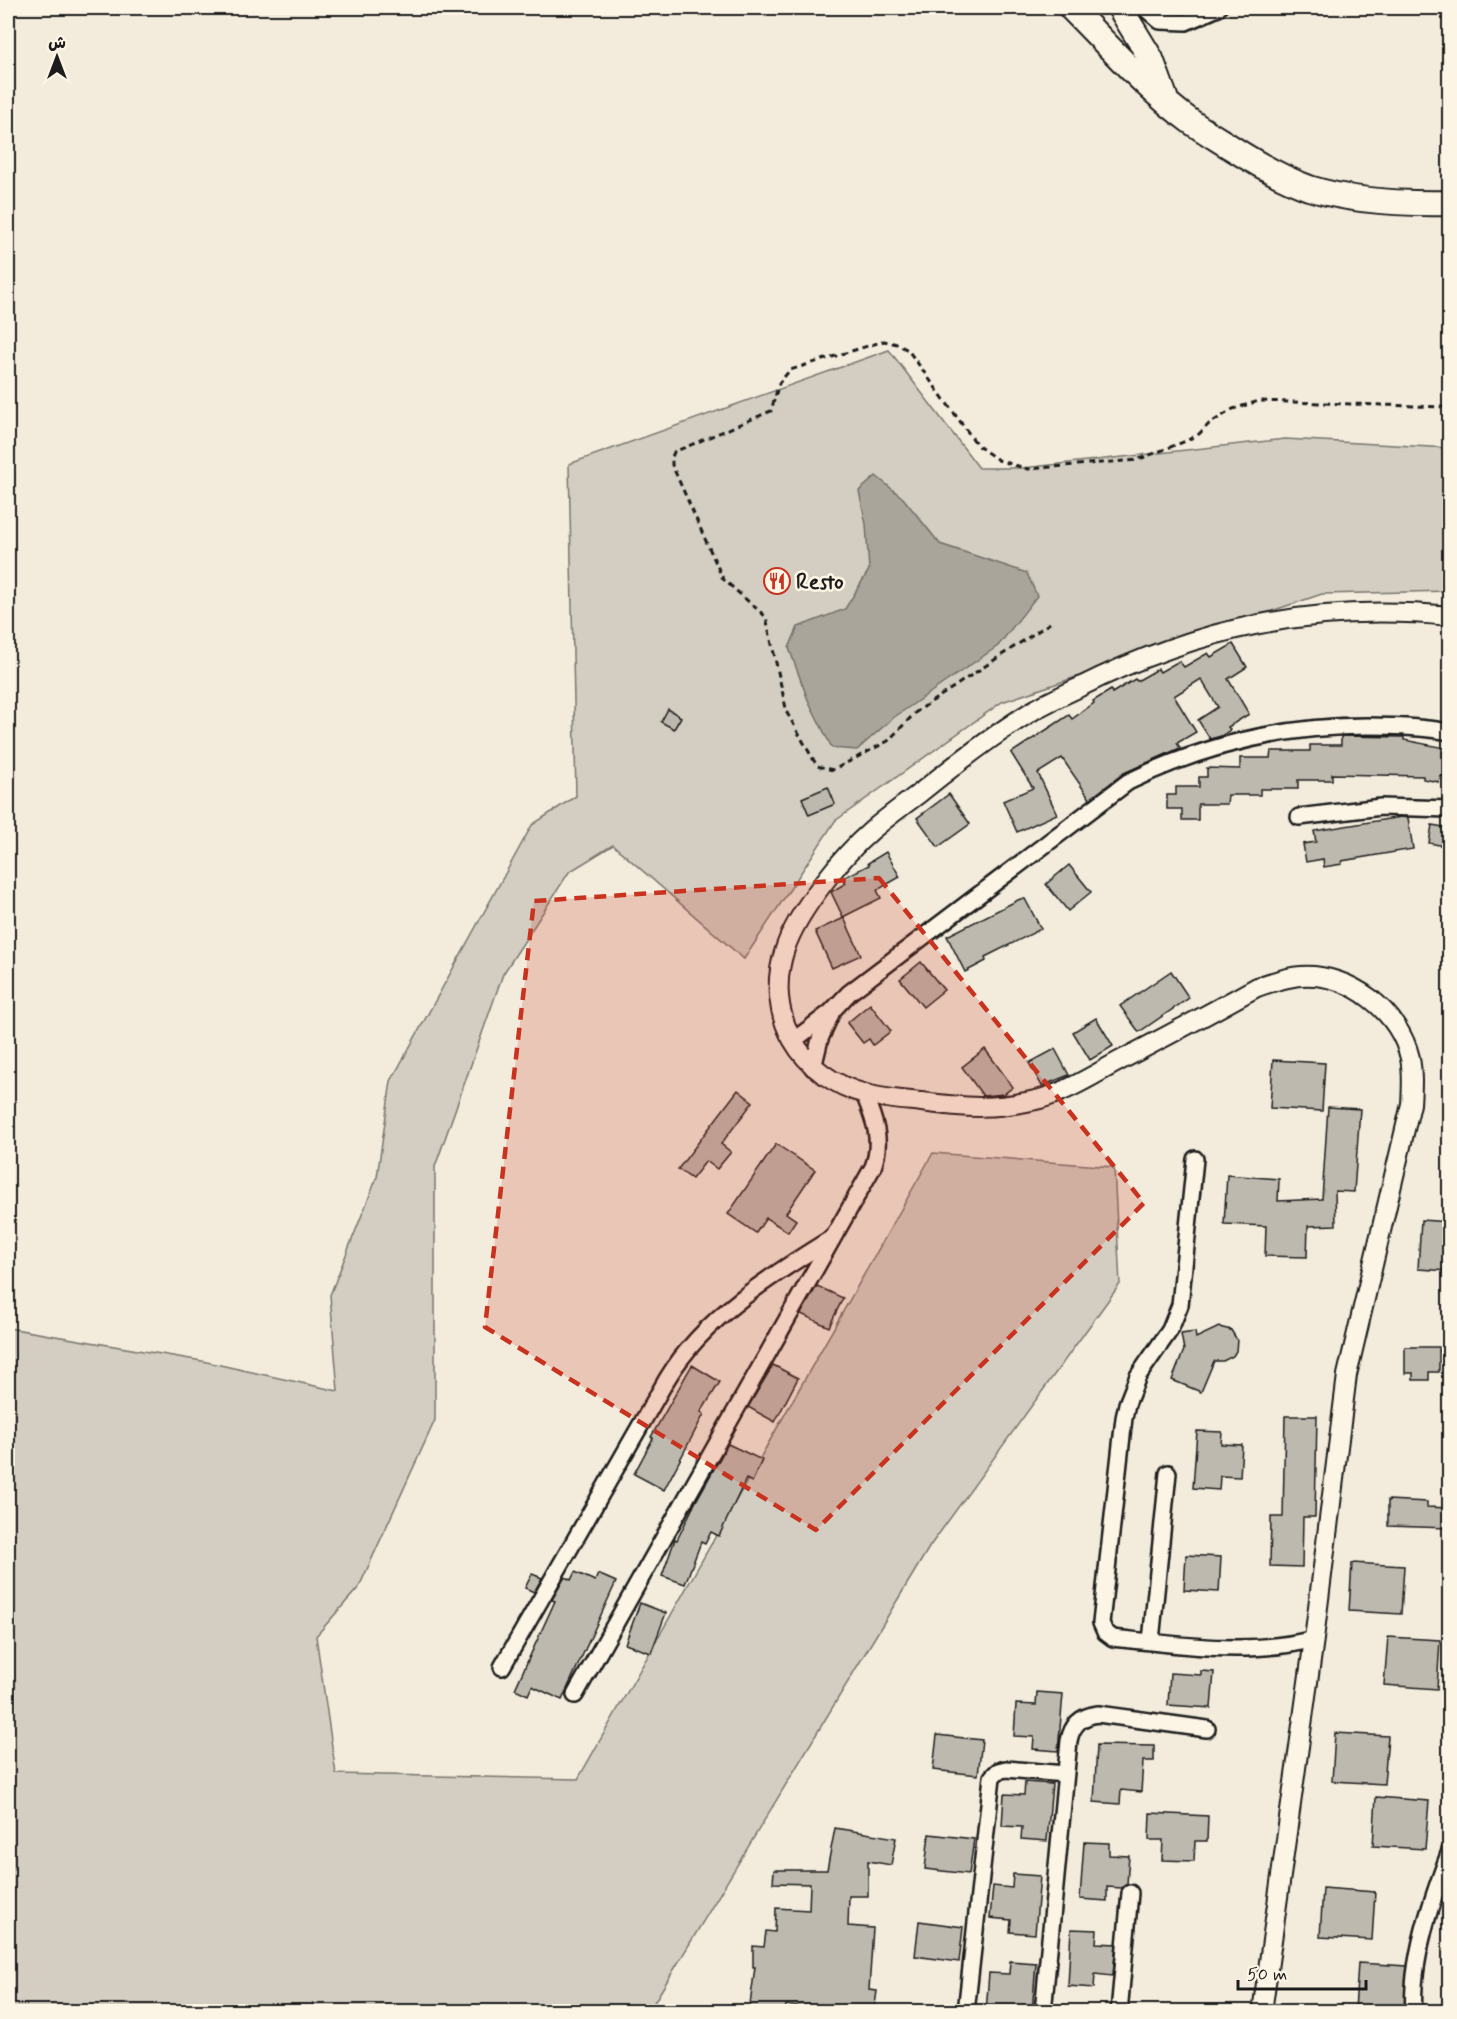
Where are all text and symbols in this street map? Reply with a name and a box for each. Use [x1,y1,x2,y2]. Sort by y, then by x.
north arrow [27,27,87,87]
text: ش [48,33,66,54]
restaurant icon: Resto [762,566,792,596]
place label: Resto [796,569,844,597]
scale bar [1238,1953,1366,1991]
text: 50 m [1247,1963,1287,1987]

